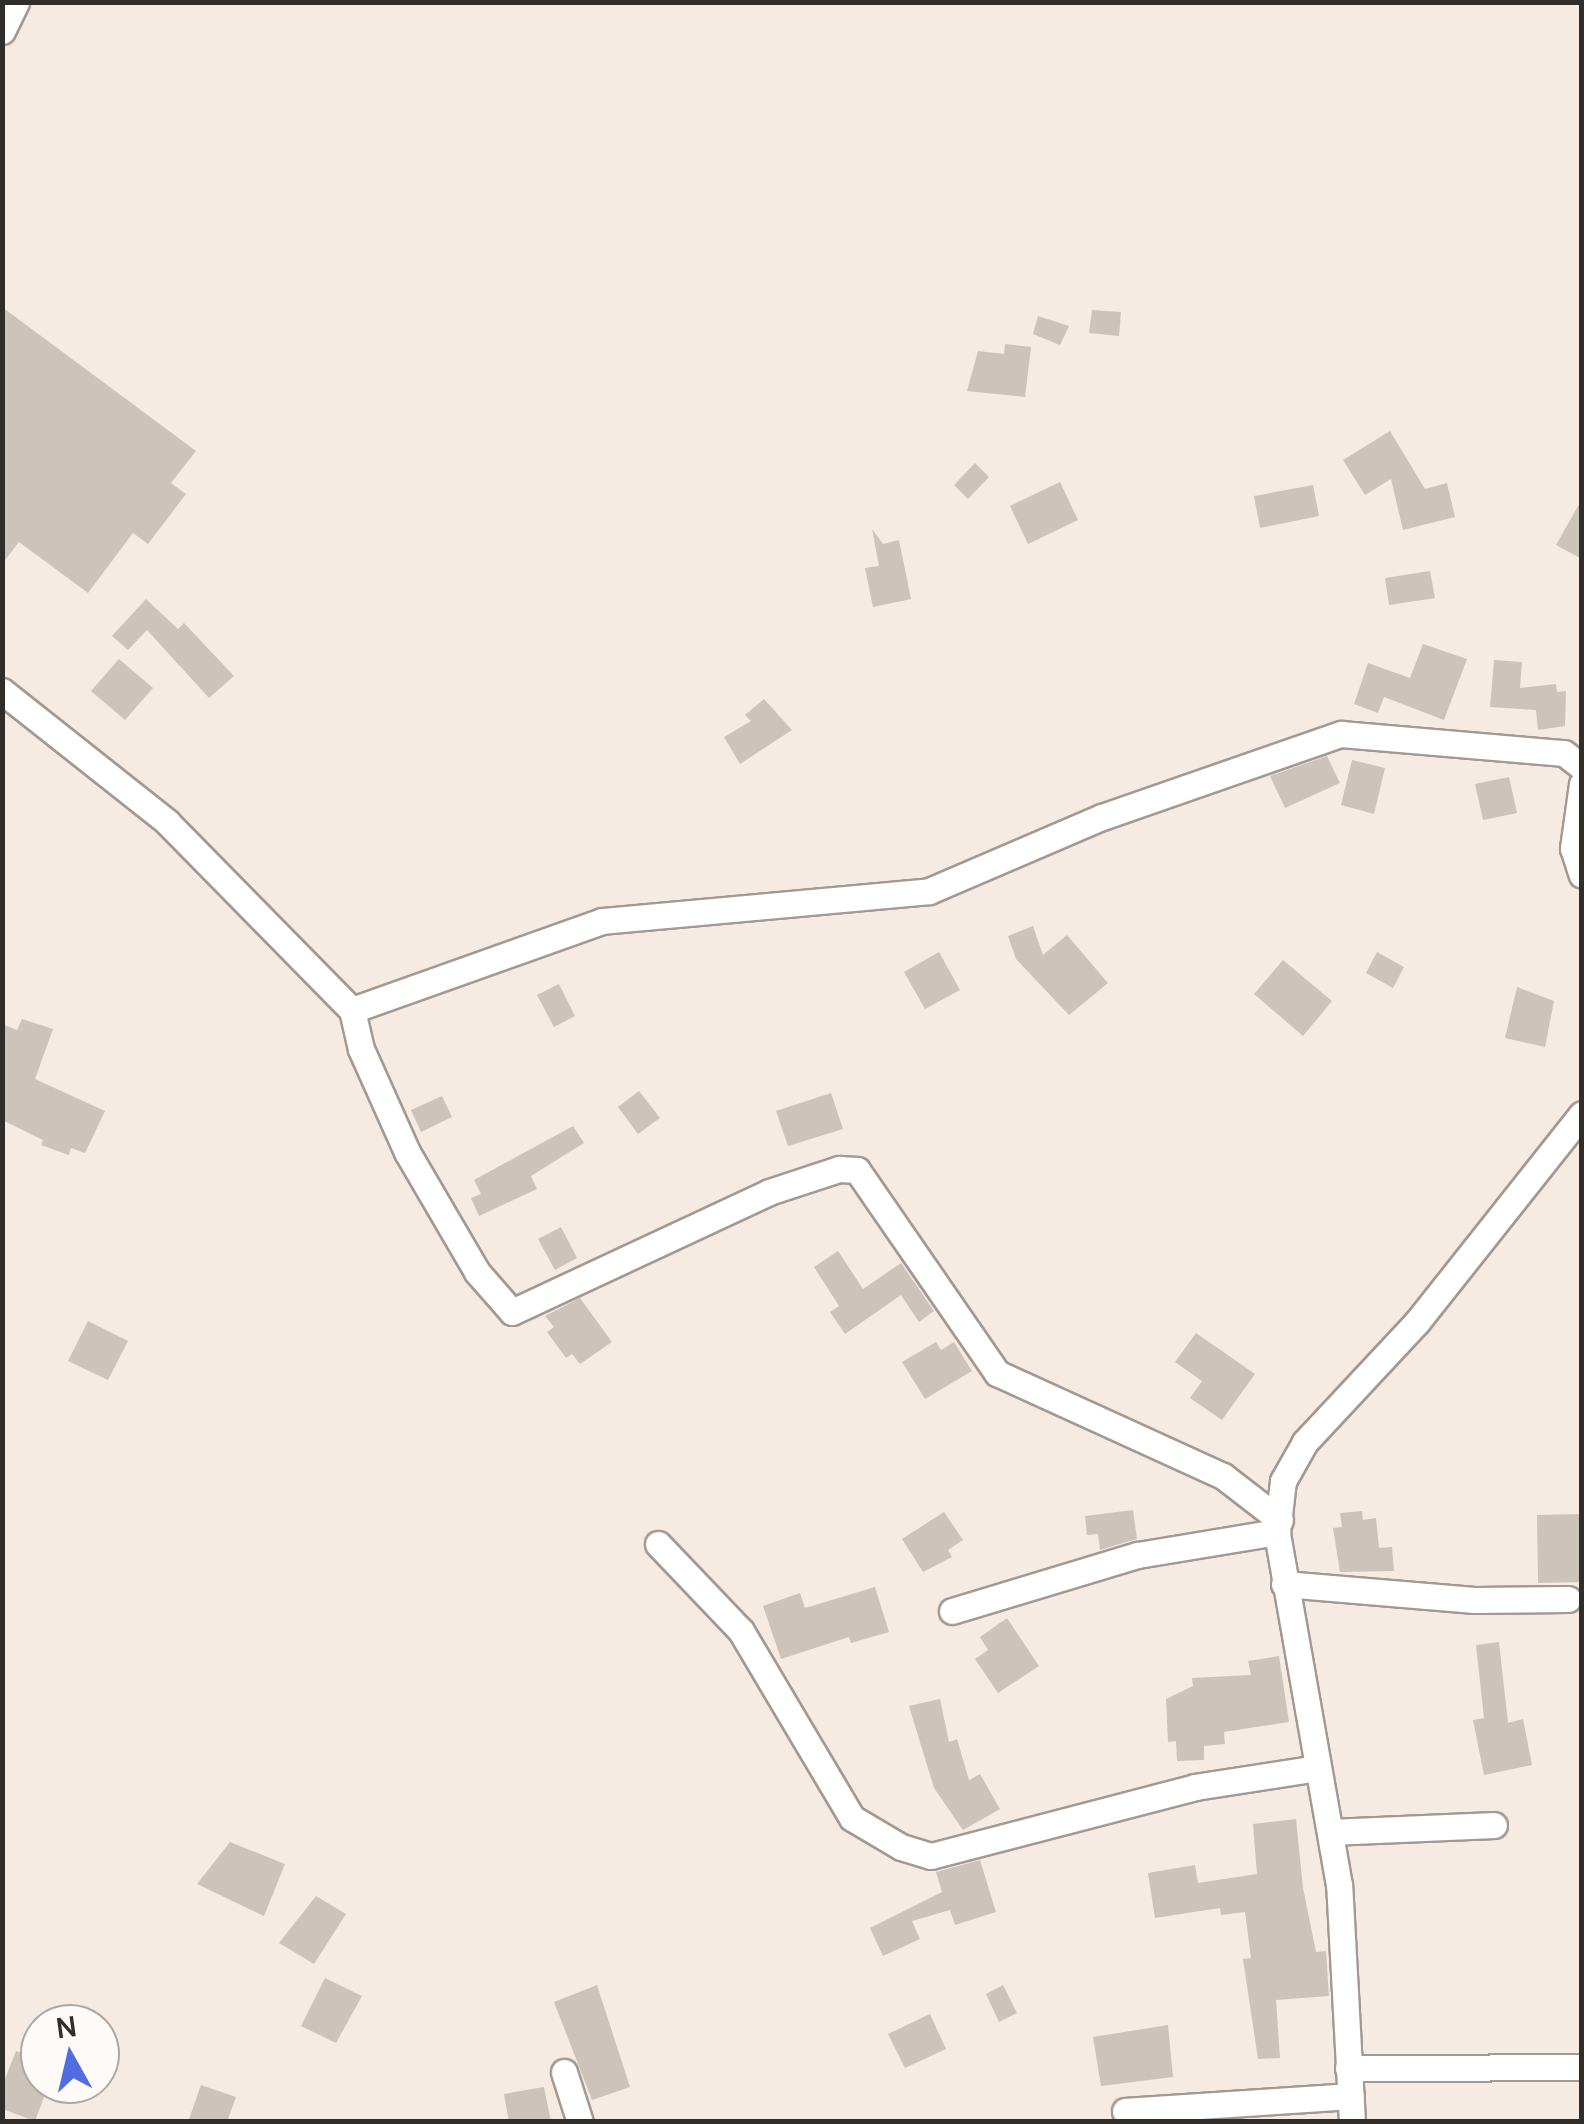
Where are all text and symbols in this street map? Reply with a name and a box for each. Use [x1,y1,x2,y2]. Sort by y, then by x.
north arrow [20,2004,120,2104]
text: N [53,2006,79,2046]

